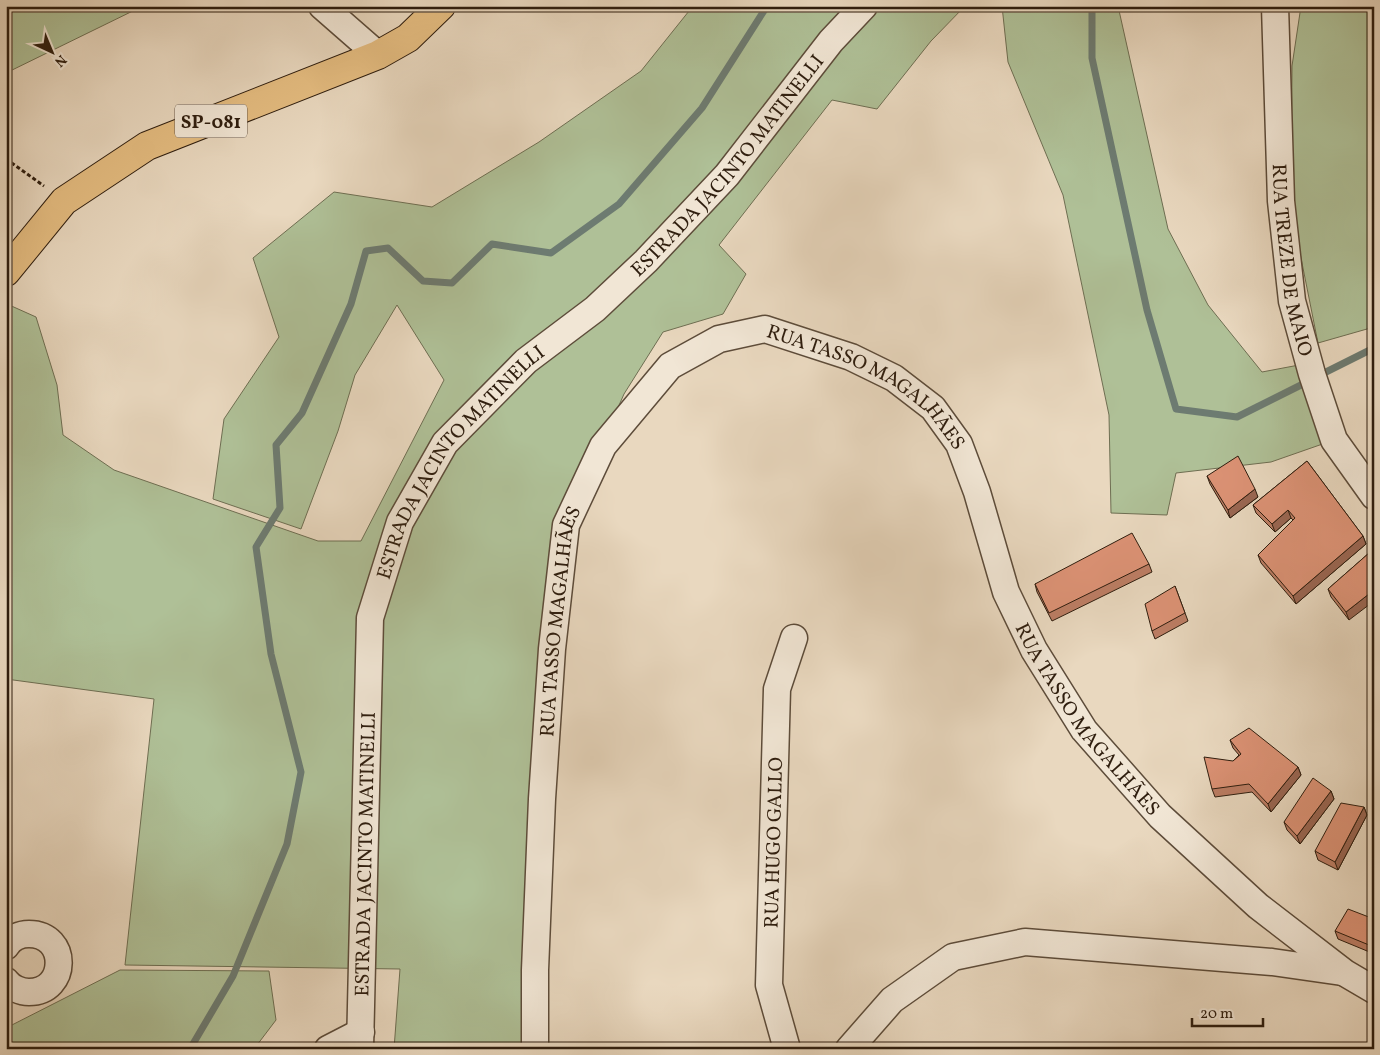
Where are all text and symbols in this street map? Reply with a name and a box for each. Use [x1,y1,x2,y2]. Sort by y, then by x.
north arrow [28,28,78,78]
street label: ESTRADA JACINTO MATINELLI [626,49,832,284]
text: N [50,50,70,71]
road number: SP-081 [175,104,247,138]
street label: RUA TREZE DE MAIO [1264,163,1319,360]
street label: RUA TASSO MAGALHÃES [763,318,971,456]
street label: ESTRADA JACINTO MATINELLI [371,340,551,583]
street label: RUA TASSO MAGALHÃES [534,502,589,738]
street label: RUA TASSO MAGALHÃES [1007,619,1166,823]
street label: ESTRADA JACINTO MATINELLI [349,711,384,997]
street label: RUA HUGO GALLO [759,757,791,929]
scale bar [1192,995,1264,1027]
text: 20 m [1200,1004,1233,1025]

